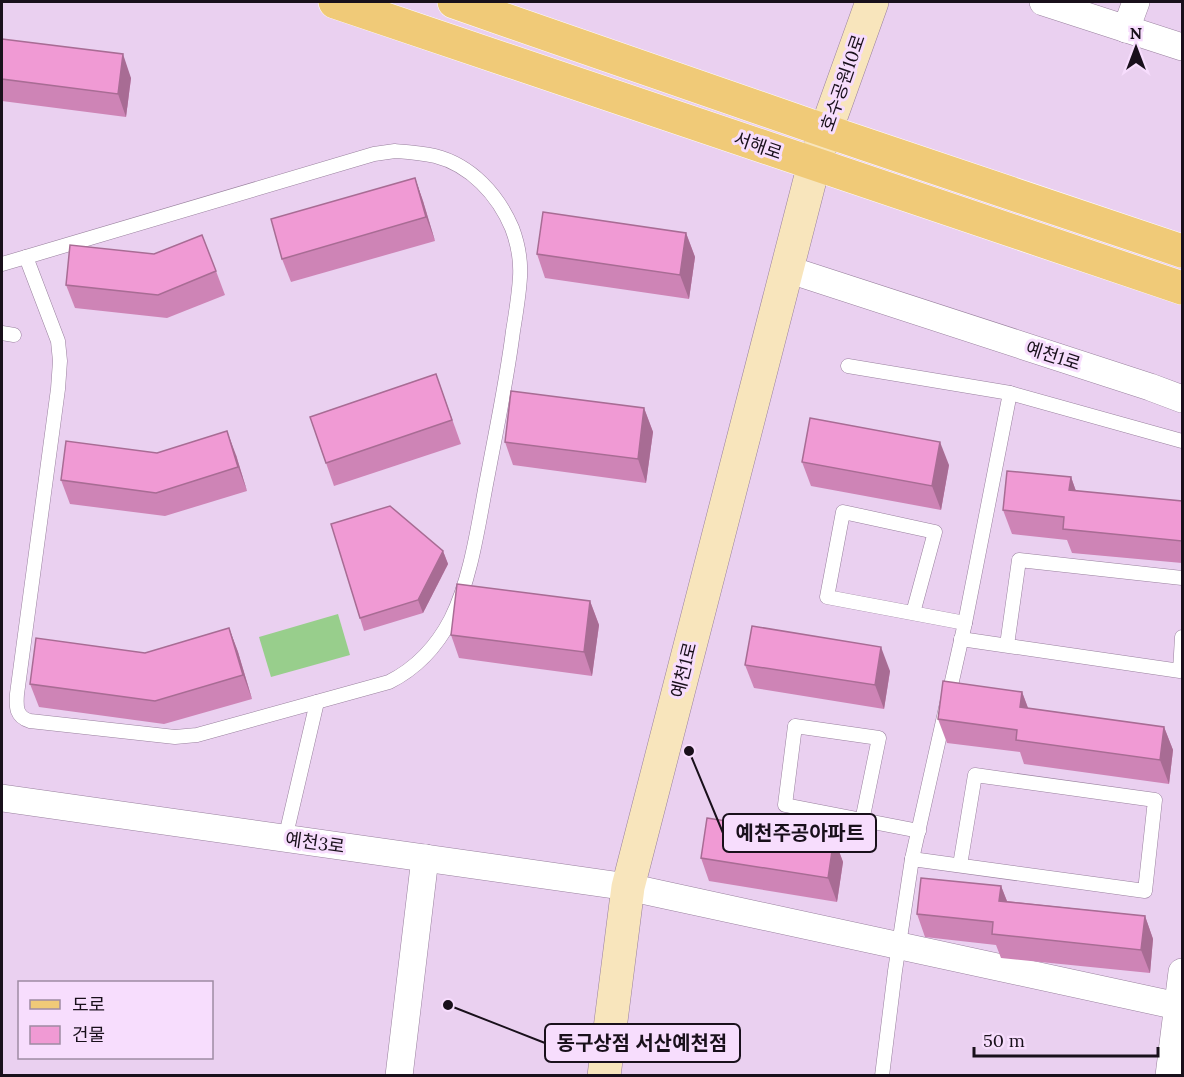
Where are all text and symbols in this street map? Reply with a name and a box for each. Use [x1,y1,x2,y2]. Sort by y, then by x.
north arrow [1106,18,1166,78]
text: N [1130,23,1142,43]
street label: 호수공원10로 [815,32,870,134]
street label: 서해로 [731,127,785,164]
street label: 예천1로 [1023,336,1083,375]
street label: 예천1로 [666,640,701,700]
callout: 예천주공아파트 [723,814,876,852]
text: 예천주공아파트 [736,820,864,845]
street label: 예천3로 [284,827,346,858]
legend [18,981,213,1059]
text: 도로 [72,993,105,1016]
scale bar [974,1020,1158,1058]
text: 건물 [72,1023,105,1046]
callout: 동구상점 서산예천점 [545,1024,740,1062]
text: 50 m [983,1029,1025,1052]
text: 동구상점 서산예천점 [557,1030,727,1055]

